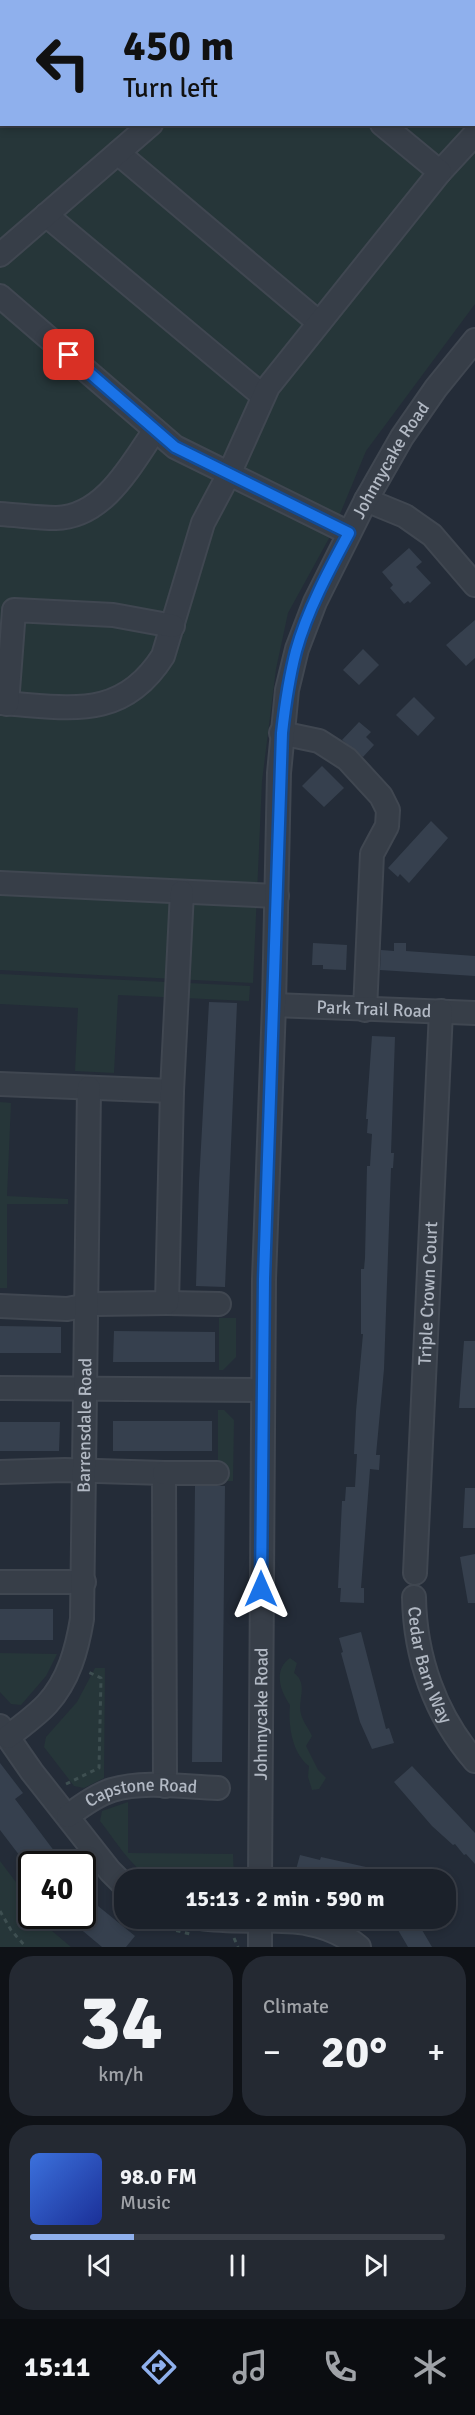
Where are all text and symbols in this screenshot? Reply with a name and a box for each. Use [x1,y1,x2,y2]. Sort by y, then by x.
text: 450 m [123,21,234,72]
icon: left [24,24,102,102]
text: Turn left [123,72,218,105]
pin [43,329,94,380]
icon: arrive [52,338,85,371]
street label: Johnnycake Road [347,397,434,522]
street label: Park Trail Road [316,996,432,1022]
street label: Triple Crown Court [414,1221,442,1366]
street label: Barrensdale Road [73,1358,96,1493]
position arrow [229,1557,293,1621]
street label: Cedar Barn Way [403,1606,457,1728]
street label: Johnnycake Road [250,1648,273,1780]
street label: Capstone Road [81,1774,198,1812]
speed limit sign: 40 [18,1851,96,1929]
text: 15:13 · 2 min · 590 m [185,1885,385,1912]
text: 34 [79,1975,163,2071]
text: Climate [263,1994,329,2019]
text: 20° [321,2025,387,2080]
text: − [263,2032,281,2073]
text: + [427,2032,445,2073]
text: km/h [98,2062,144,2087]
text: 98.0 FM [120,2163,197,2190]
text: Music [120,2190,171,2215]
icon: previous [83,2249,116,2282]
icon: pause [221,2249,254,2282]
icon: next [359,2249,392,2282]
icon: directions [138,2346,180,2388]
icon: music [229,2346,271,2388]
icon: phone [319,2346,361,2388]
icon: climate [409,2346,451,2388]
text: 15:11 [24,2351,90,2384]

